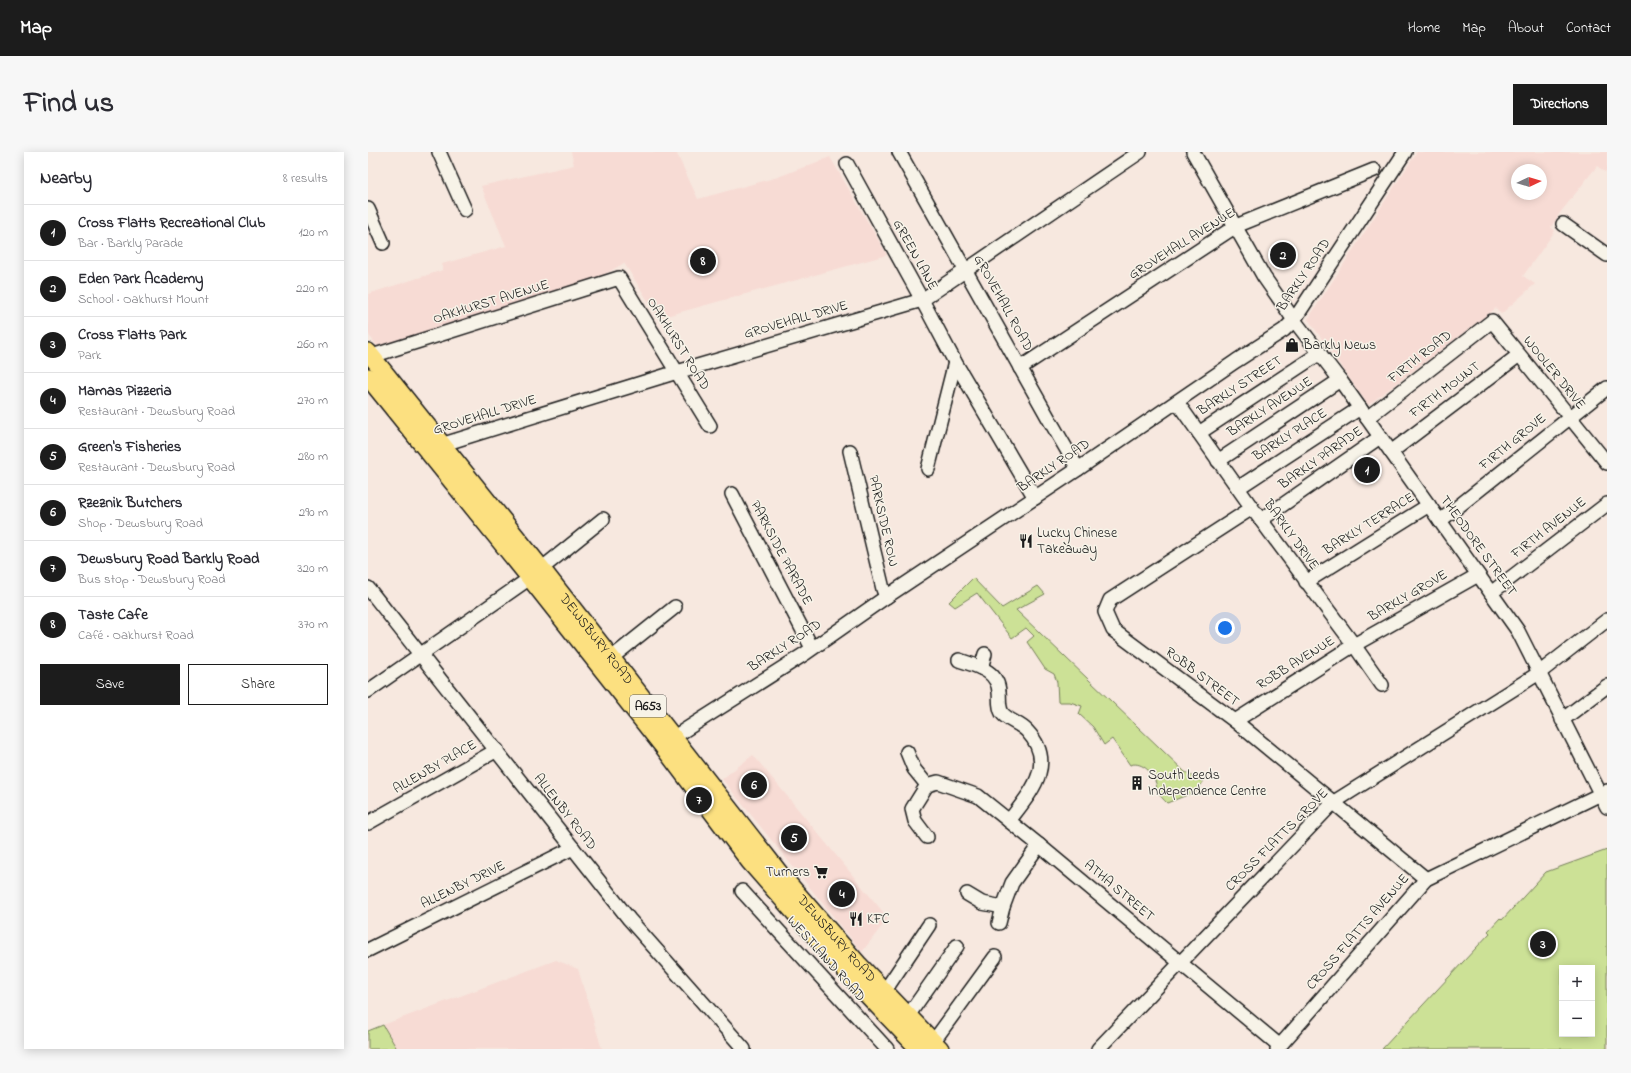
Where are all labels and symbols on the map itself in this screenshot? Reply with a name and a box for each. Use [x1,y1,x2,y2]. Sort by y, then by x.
north arrow [1511,164,1547,200]
street label: GROVEHALL AVENUE [1125,203,1239,285]
street label: GREEN LANE [887,216,943,294]
street label: BARKLY ROAD [1271,234,1336,316]
pin: 2 [1270,240,1296,270]
pin: 8 [690,246,716,276]
street label: GROVEHALL ROAD [968,251,1038,355]
street label: OAKHURST AVENUE [430,274,552,330]
street label: OAKHURST ROAD [641,294,715,394]
street label: GROVEHALL DRIVE [742,295,850,345]
street label: FIRTH ROAD [1383,325,1456,389]
street label: WOOLER DRIVE [1518,332,1590,414]
place label: Barkly News [1302,335,1376,357]
shop icon: Barkly News [1284,337,1300,353]
street label: BARKLY STREET [1193,351,1287,422]
street label: FIRTH MOUNT [1404,356,1485,424]
street label: BARKLY AVENUE [1222,371,1317,443]
street label: GROVEHALL DRIVE [431,389,539,441]
street label: BARKLY PLACE [1248,403,1331,467]
street label: FIRTH GROVE [1474,408,1551,476]
street label: BARKLY PARADE [1274,421,1367,495]
street label: BARKLY ROAD [1013,434,1095,499]
pin: 1 [1354,455,1380,485]
street label: PARKSIDE ROW [862,473,904,569]
street label: BARKLY TERRACE [1318,487,1419,561]
street label: THEODORE STREET [1434,491,1522,601]
street label: FIRTH AVENUE [1506,492,1591,565]
street label: BARKLY DRIVE [1257,494,1324,575]
street label: PARKSIDE PARADE [745,497,817,609]
place label: Lucky Chinese Takeaway [1037,523,1118,561]
restaurant icon: Lucky Chinese Takeaway [1018,533,1034,549]
street label: BARKLY GROVE [1364,565,1452,628]
street label: DEWSBURY ROAD [554,588,639,689]
street label: BARKLY ROAD [743,614,826,678]
your location [1215,618,1235,638]
street label: ROBB AVENUE [1253,631,1339,695]
street label: ROBB STREET [1160,642,1244,712]
road number: A653 [630,695,666,717]
street label: ALLENBY PLACE [389,735,481,799]
place label: South Leeds Independence Centre [1148,765,1267,802]
street label: ALLENBY ROAD [528,769,602,855]
pin: 6 [741,770,767,800]
building icon: South Leeds Independence Centre [1129,775,1145,791]
street label: CROSS FLATTS GROVE [1221,784,1333,896]
pin: 7 [686,785,712,815]
pin: 5 [781,823,807,853]
street label: ALLENBY DRIVE [417,855,509,915]
street label: ATHA STREET [1079,855,1159,927]
place label: Turners [766,862,810,883]
supermarket icon: Turners [813,864,829,880]
street label: CROSS FLATTS AVENUE [1301,869,1415,995]
pin: 4 [829,879,855,909]
street label: DEWSBURY ROAD [792,890,881,987]
place label: KFC [867,909,890,930]
street label: WESTLAND ROAD [782,911,870,1007]
restaurant icon: KFC [848,911,864,927]
pin: 3 [1530,929,1556,959]

